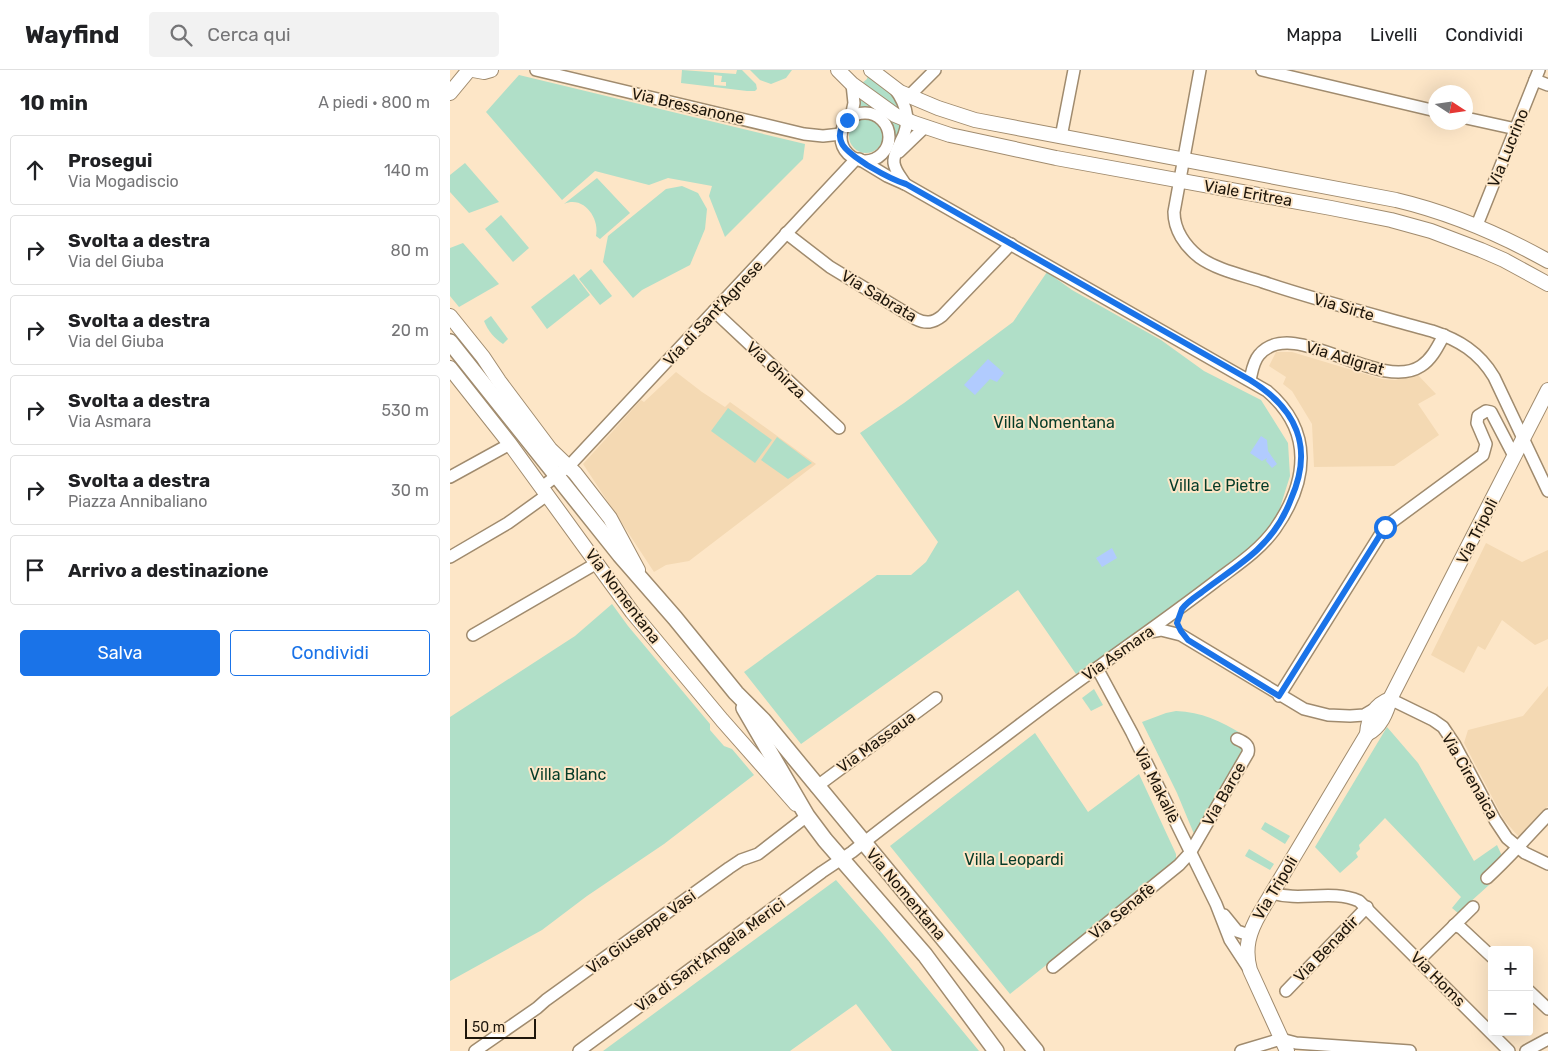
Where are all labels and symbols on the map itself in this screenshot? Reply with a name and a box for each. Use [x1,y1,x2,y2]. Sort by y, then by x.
street label: Via Bressanone [630,84,746,128]
north arrow [1428,85,1473,130]
street label: Via Lucrino [1484,106,1532,190]
route end [836,109,859,132]
street label: Viale Eritrea [1202,176,1294,210]
street label: Via di Sant'Agnese [659,256,767,370]
street label: Via Sabrata [838,266,920,326]
street label: Via Sirte [1311,289,1377,325]
street label: Via Adigrat [1303,337,1387,379]
street label: Via Ghirza [742,338,810,402]
park label: Villa Nomentana [993,413,1115,432]
park label: Villa Le Pietre [1169,476,1269,495]
street label: Via Tripoli [1452,495,1502,567]
route start [1374,516,1397,539]
street label: Via Nomentana [581,545,665,647]
street label: Via Asmara [1078,621,1158,685]
street label: Via Massaua [833,707,919,777]
street label: Via Cirenaica [1438,729,1502,823]
street label: Via Makallè [1130,744,1184,826]
street label: Via Barce [1198,759,1250,829]
park label: Villa Blanc [530,765,607,784]
street label: Via Nomentana [862,844,950,944]
park label: Villa Leopardi [964,850,1064,869]
street label: Via Tripoli [1249,853,1301,923]
street label: Via Senafè [1085,879,1159,943]
street label: Via Giuseppe Vasi [583,886,699,978]
street label: Via di Sant'Angela Merici [631,894,789,1016]
street label: Via Benadir [1290,912,1362,986]
street label: Via Homs [1407,948,1469,1010]
scale bar [465,1016,536,1039]

